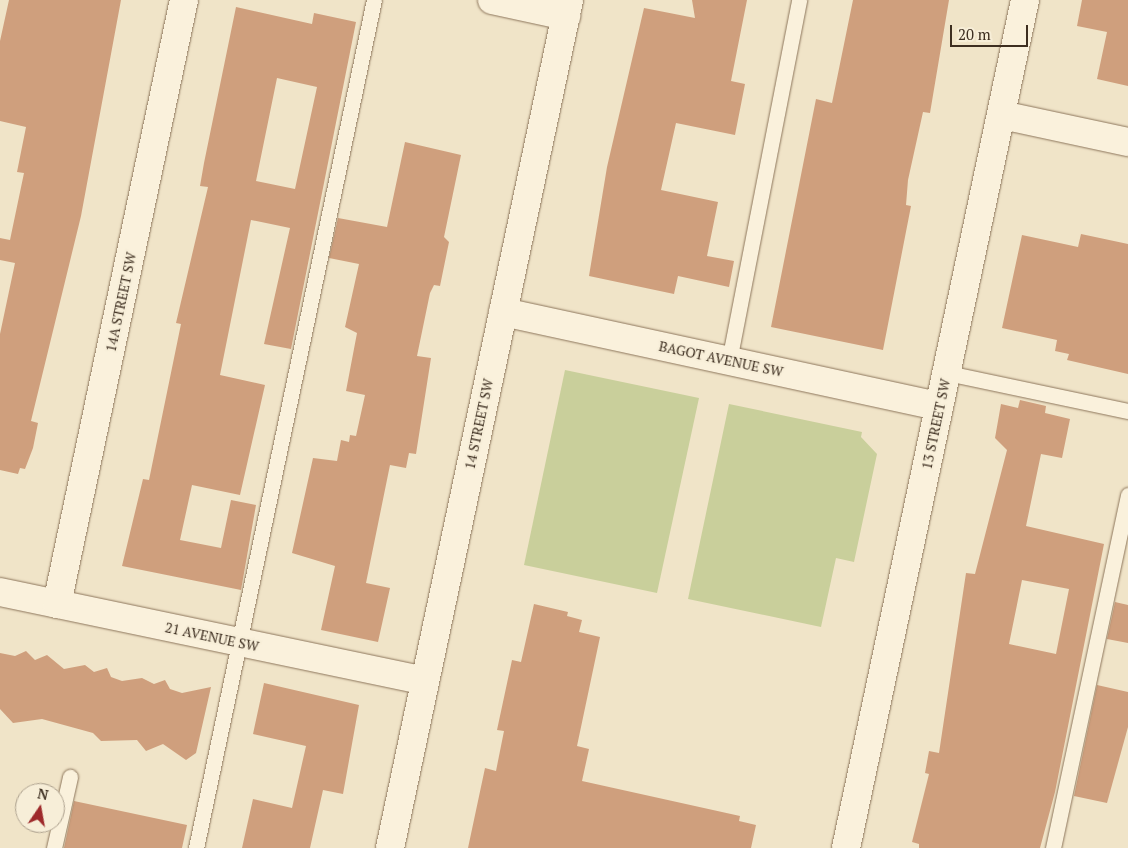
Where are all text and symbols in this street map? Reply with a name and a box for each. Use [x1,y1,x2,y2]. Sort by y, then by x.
scale bar [953,15,1030,47]
text: 20 m [958,24,991,44]
street label: 14A STREET SW [102,250,140,354]
street label: BAGOT AVENUE SW [657,338,785,380]
street label: 14 STREET SW [461,377,497,471]
street label: 13 STREET SW [918,377,954,471]
street label: 21 AVENUE SW [163,619,261,655]
north arrow [15,783,65,833]
text: N [36,783,50,804]

